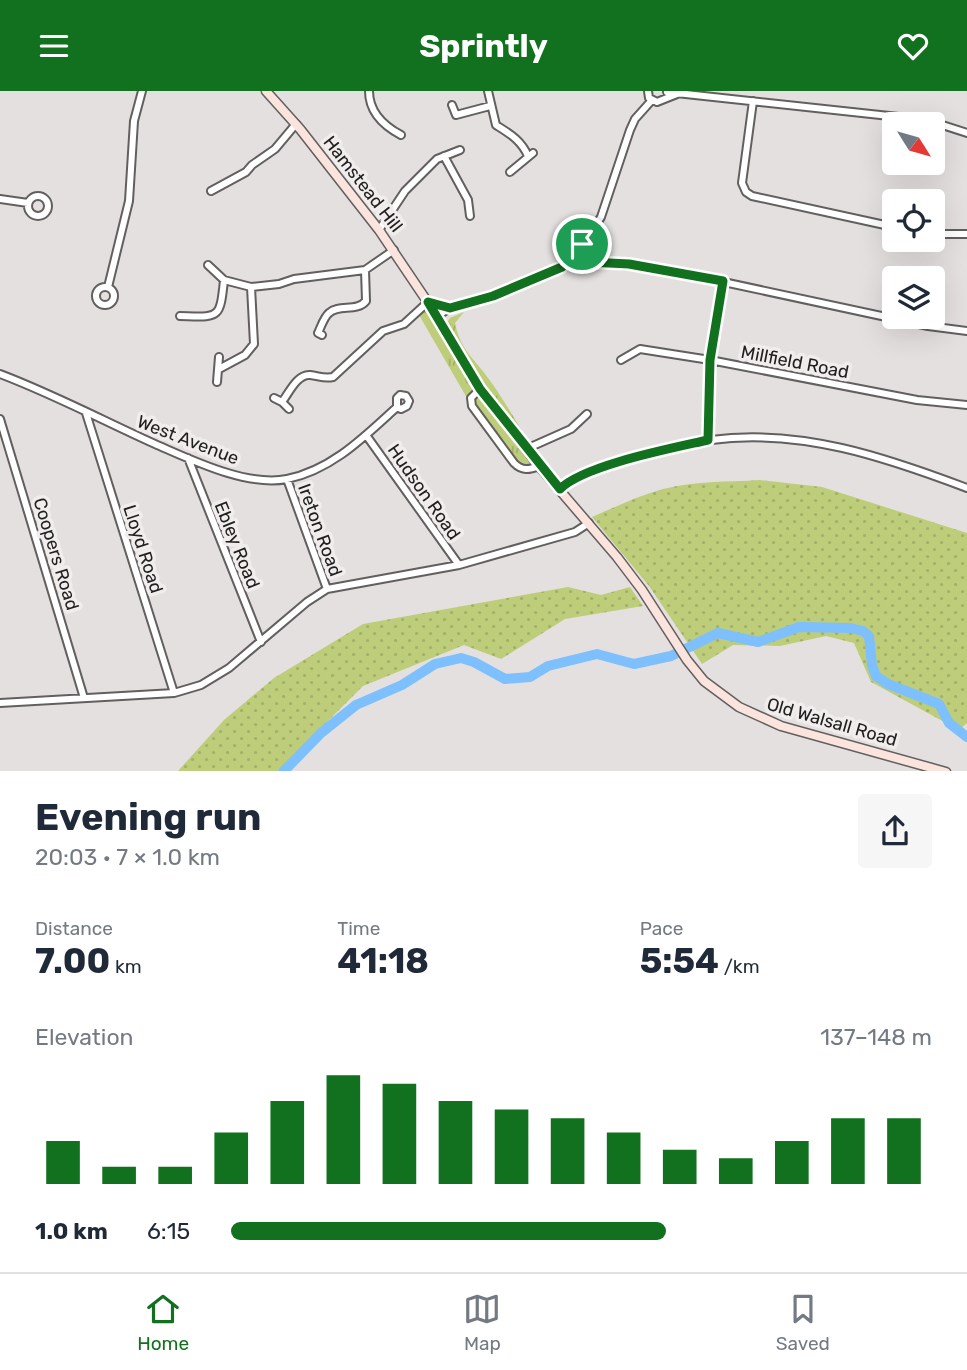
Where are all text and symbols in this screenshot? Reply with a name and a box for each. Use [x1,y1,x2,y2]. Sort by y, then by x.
icon: menu [35,27,73,65]
text: Sprintly [419,27,548,65]
icon: heart [894,27,932,65]
north arrow [882,112,945,175]
map controls [882,112,945,329]
street label: Hamstead Hill [319,131,407,237]
button: locate [882,189,945,252]
pin [552,214,612,274]
icon: arrive [563,225,601,263]
button: layers [882,266,945,329]
street label: Millfield Road [739,341,851,383]
street label: West Avenue [134,411,242,469]
street label: Hudson Road [383,440,465,544]
street label: Ireton Road [293,481,347,579]
street label: Coopers Road [28,495,84,613]
street label: Ebley Road [210,498,264,592]
street label: Lloyd Road [118,502,168,596]
street label: Old Walsall Road [764,693,900,751]
text: Evening run [35,794,261,840]
button: share [858,794,932,868]
text: 20:03 · 7 × 1.0 km [35,843,220,871]
text: Distance [35,917,113,940]
text: Time [337,917,380,940]
text: Pace [640,917,683,940]
text: 7.00 [35,940,110,982]
text: 41:18 [337,940,429,982]
text: 5:54 [640,940,719,982]
text: km [110,955,142,978]
text: /km [719,955,760,978]
text: Elevation [35,1023,134,1051]
text: 137–148 m [820,1023,932,1051]
text: 1.0 km [35,1217,108,1245]
text: 6:15 [147,1217,190,1245]
tab: Home [137,1290,189,1355]
tab: Map [463,1290,501,1355]
tab: Saved [776,1290,830,1355]

